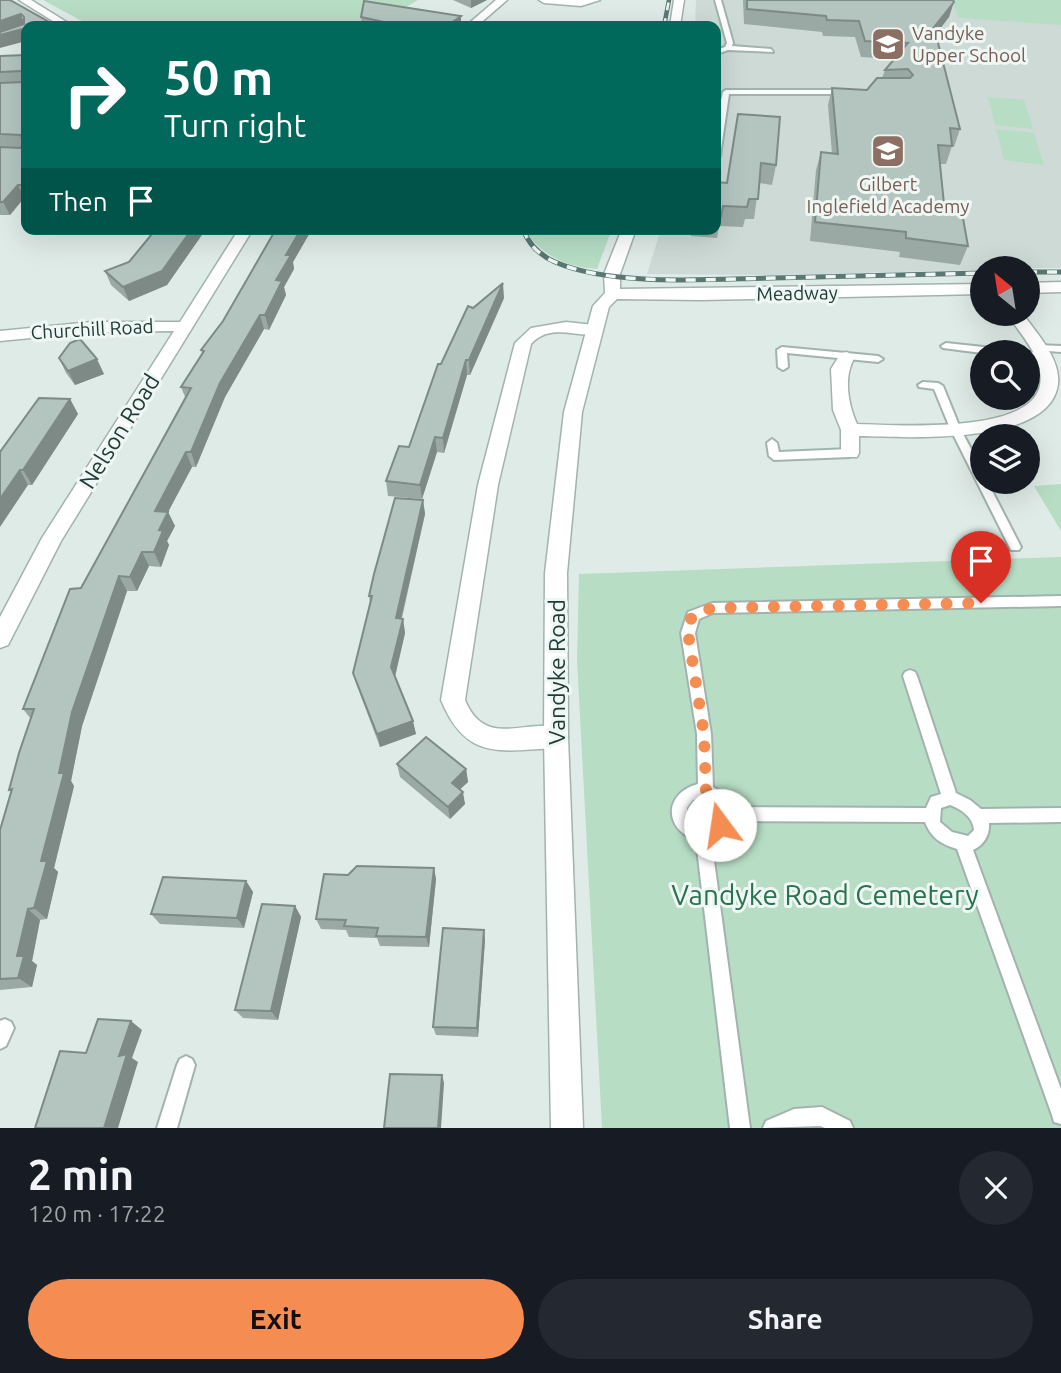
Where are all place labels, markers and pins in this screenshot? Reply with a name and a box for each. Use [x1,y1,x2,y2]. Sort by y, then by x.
place label: Vandyke Upper School [912,22,1026,66]
school or university icon: Vandyke Upper School [869,25,907,63]
school or university icon: Gilbert Inglefield Academy [869,132,907,170]
place label: Gilbert Inglefield Academy [807,173,969,217]
pin [951,531,1011,603]

